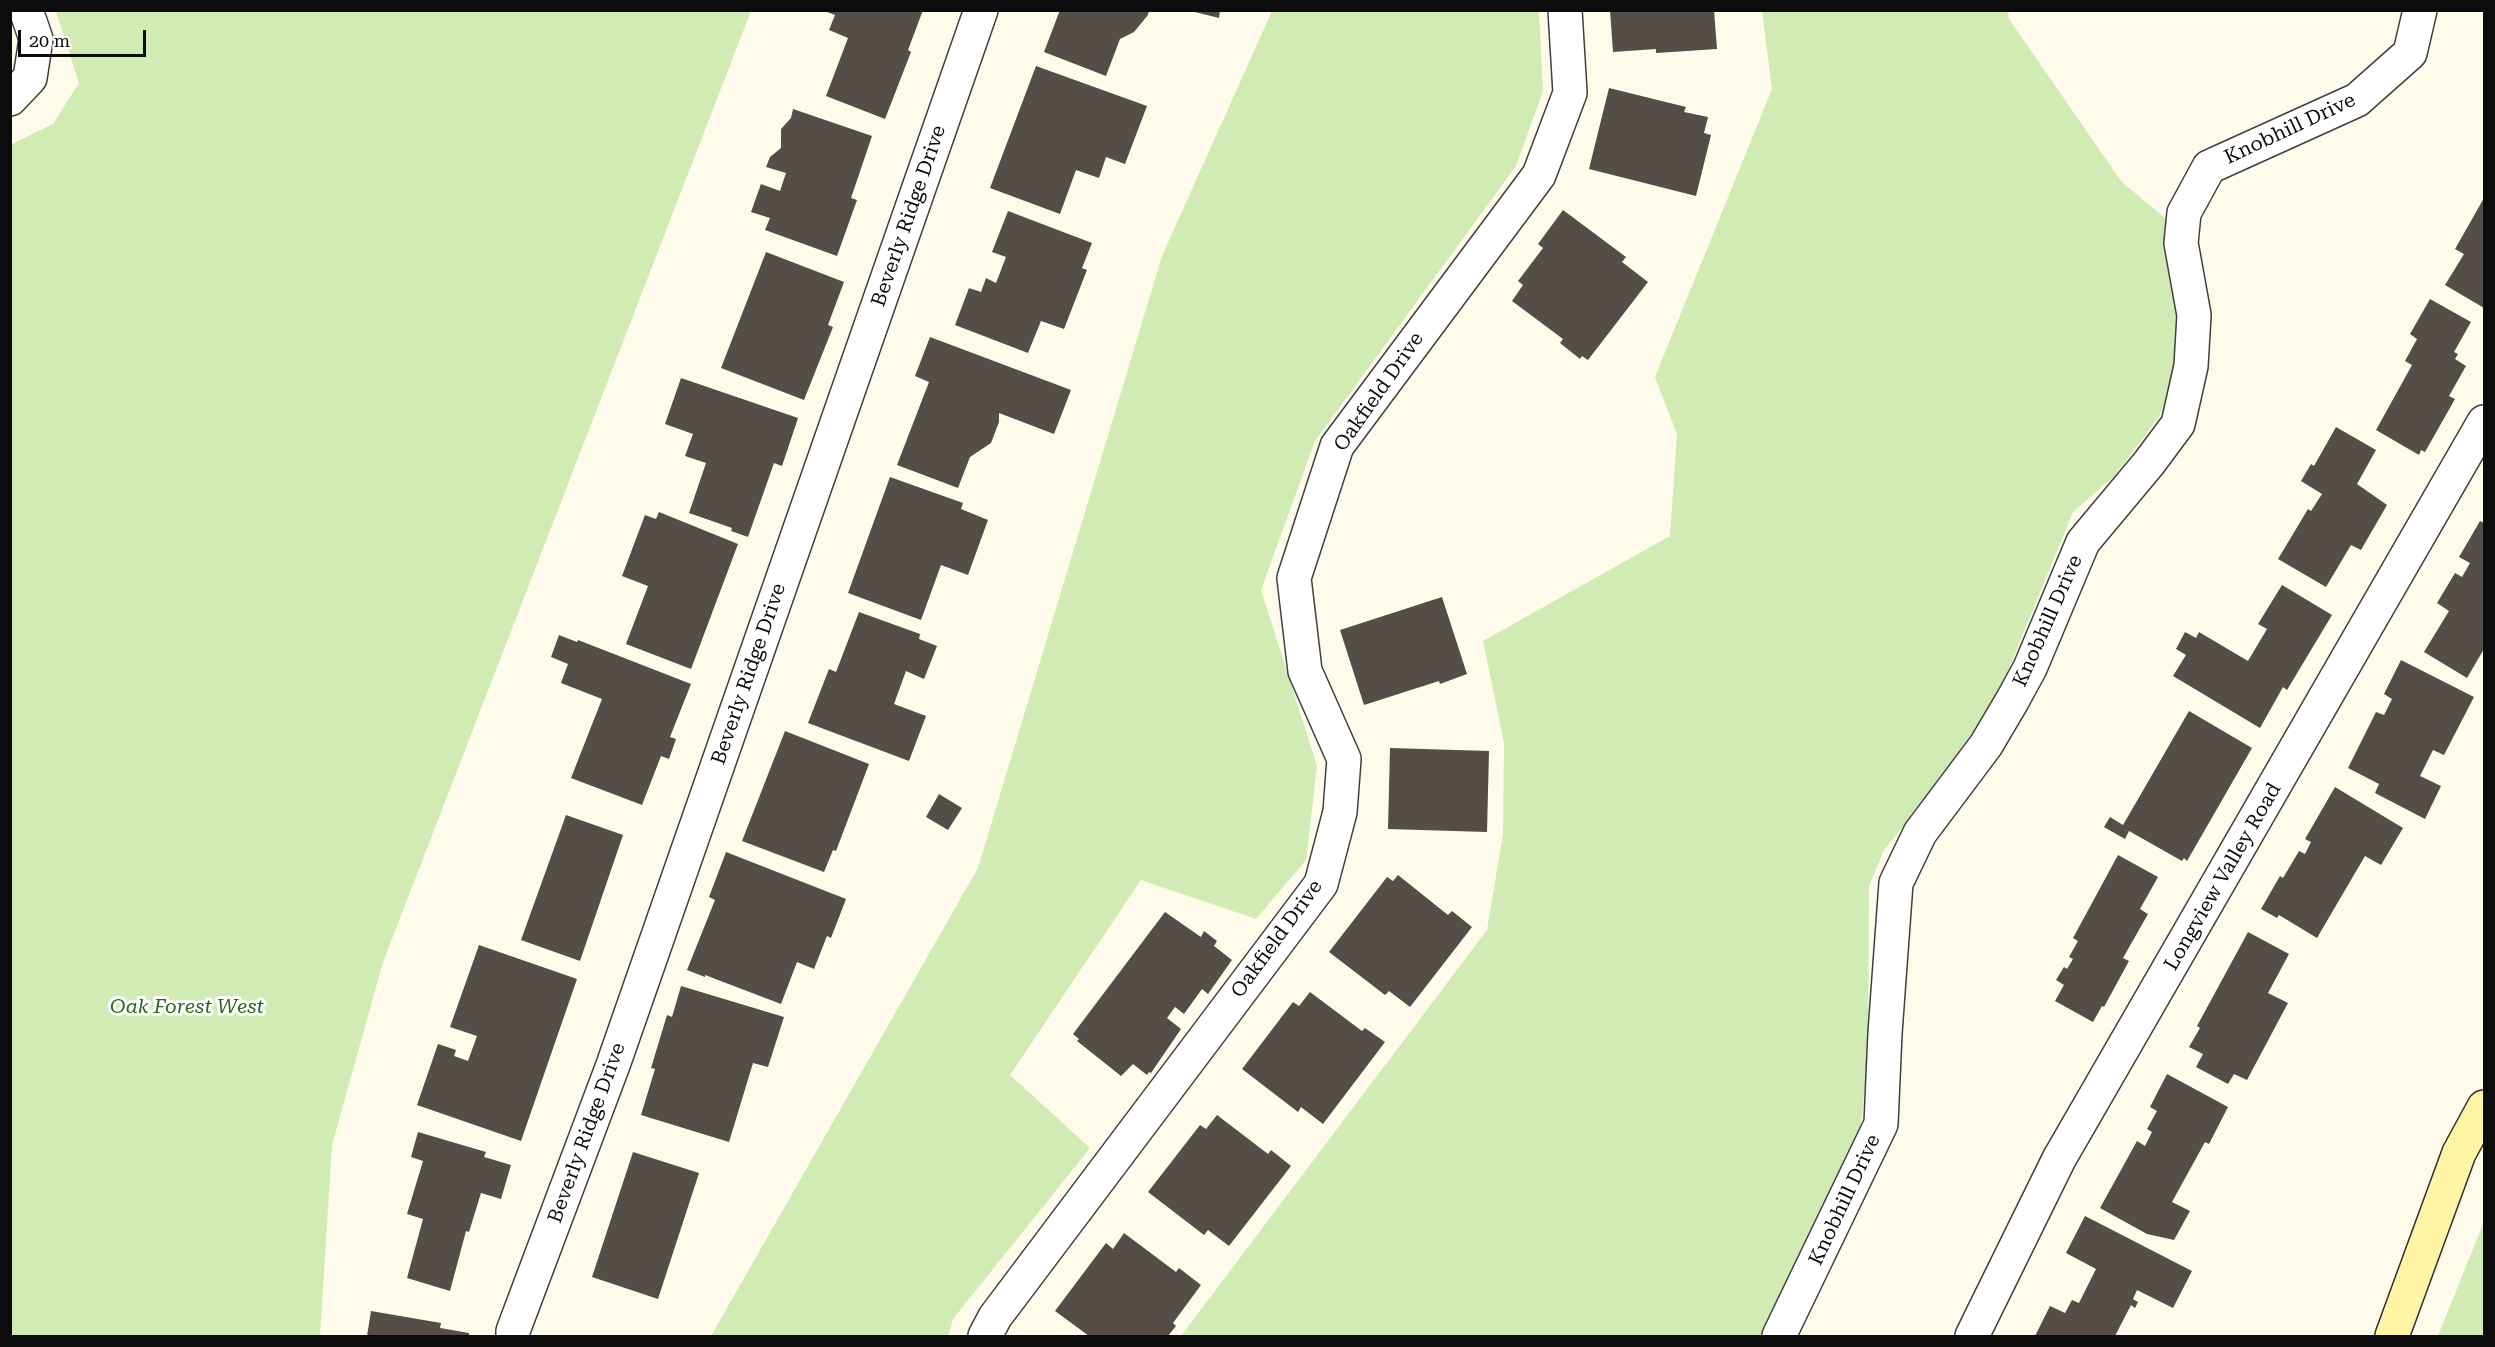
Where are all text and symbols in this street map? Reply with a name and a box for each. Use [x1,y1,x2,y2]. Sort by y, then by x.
scale bar [21,18,148,56]
text: 20 m [29,30,70,51]
street label: Knobhill Drive [2221,88,2359,170]
street label: Beverly Ridge Drive [867,122,951,310]
street label: Oakfield Drive [1329,328,1429,456]
street label: Knobhill Drive [2008,551,2088,691]
street label: Beverly Ridge Drive [707,580,791,768]
street label: Longview Valley Road [2160,779,2286,975]
street label: Oakfield Drive [1226,875,1328,1003]
park label: Oak Forest West [110,995,264,1019]
street label: Beverly Ridge Drive [543,1040,631,1226]
street label: Knobhill Drive [1804,1131,1886,1269]

